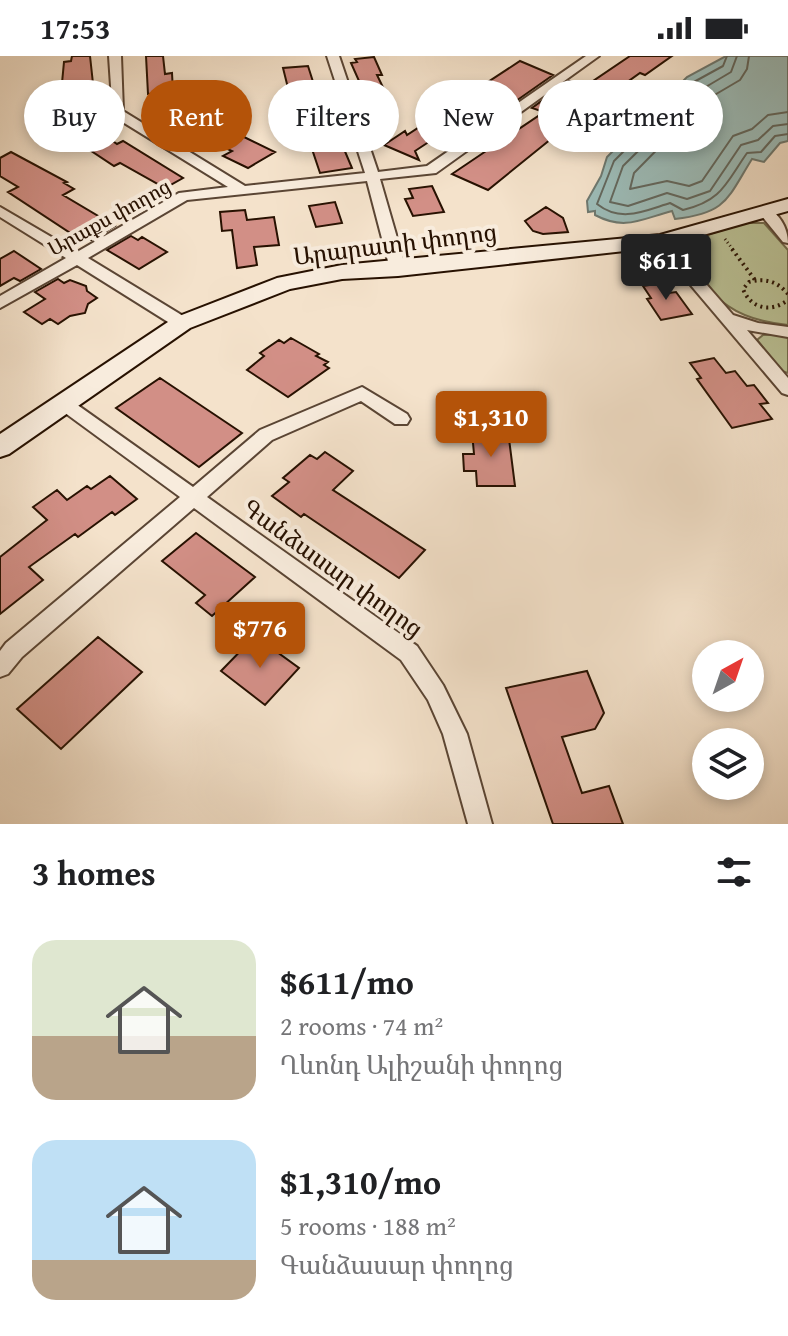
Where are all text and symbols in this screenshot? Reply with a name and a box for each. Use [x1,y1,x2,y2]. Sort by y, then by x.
text: 17:53 [40,6,111,50]
chip: Buy [24,80,125,152]
chip: Rent [141,80,252,152]
chip: Filters [268,80,399,152]
chip: New [415,80,522,152]
chip: Apartment [538,80,723,152]
street label: Արաքս փողոց [42,171,176,263]
street label: Արարատի փողոց [291,214,499,274]
pin: $611 [619,234,713,302]
text: $611 [639,240,693,279]
pin: $1,310 [426,391,556,459]
text: $1,310 [454,397,528,436]
street label: Գանձասար փողոց [235,490,431,646]
pin: $776 [213,602,307,670]
text: $776 [233,608,287,647]
north arrow [692,640,764,712]
map controls [692,640,764,800]
button: layers [692,728,764,800]
text: 3 homes [32,848,156,897]
icon: filters [712,850,756,894]
text: $611/mo [280,957,414,1006]
icon: home [96,972,192,1068]
text: 2 rooms · 74 m² [280,1006,443,1045]
text: Ղևոնդ Ալիշանի փողոց [280,1045,563,1084]
text: $1,310/mo [280,1157,441,1206]
icon: home [96,1172,192,1268]
text: 5 rooms · 188 m² [280,1206,456,1245]
text: Գանձասար փողոց [280,1245,514,1284]

